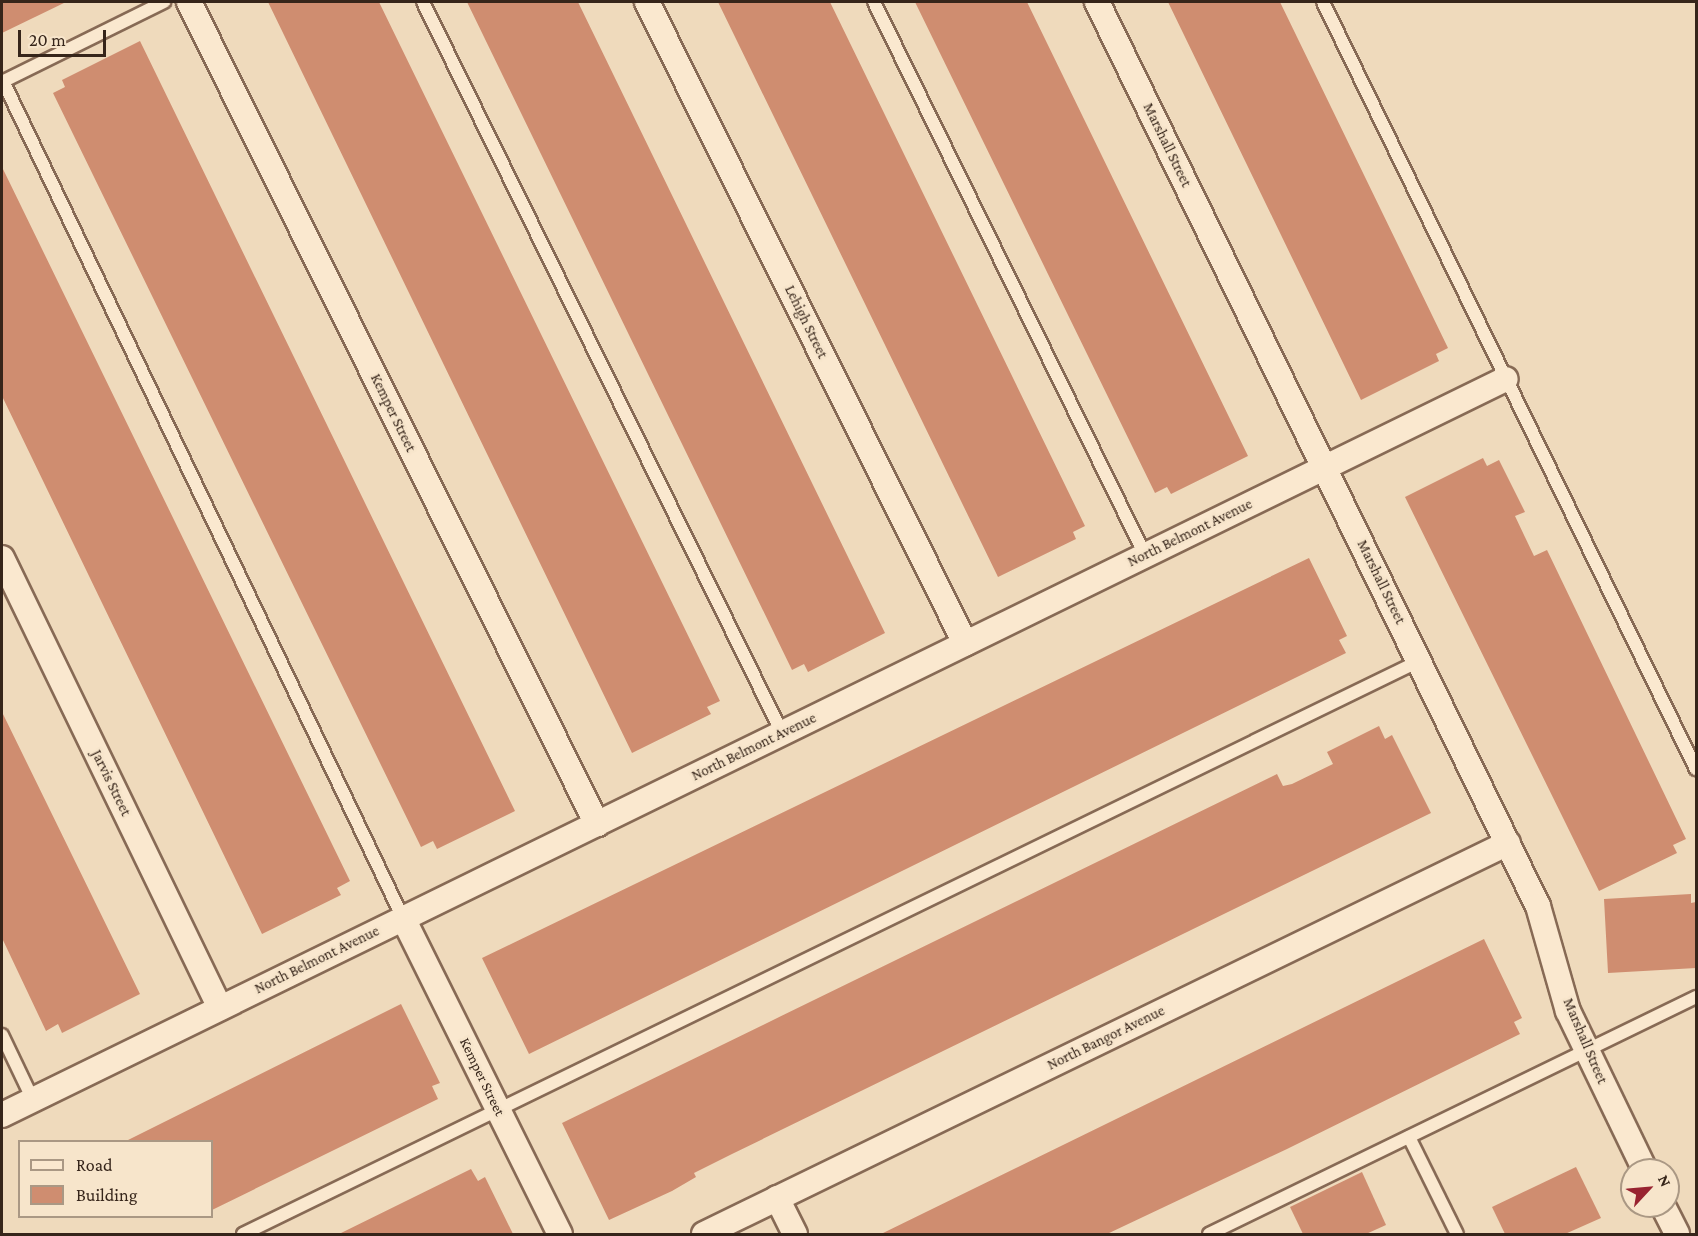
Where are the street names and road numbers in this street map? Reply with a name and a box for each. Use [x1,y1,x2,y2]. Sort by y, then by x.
street label: Marshall Street [1139,100,1195,190]
street label: Lehigh Street [781,282,831,362]
street label: Kemper Street [366,371,420,455]
street label: North Belmont Avenue [1125,495,1255,571]
street label: Marshall Street [1353,537,1409,627]
street label: North Belmont Avenue [689,709,819,785]
street label: Jarvis Street [87,747,135,819]
street label: North Belmont Avenue [252,922,382,998]
street label: Marshall Street [1559,995,1611,1087]
street label: North Bangor Avenue [1044,1002,1168,1074]
street label: Kemper Street [455,1035,509,1119]

